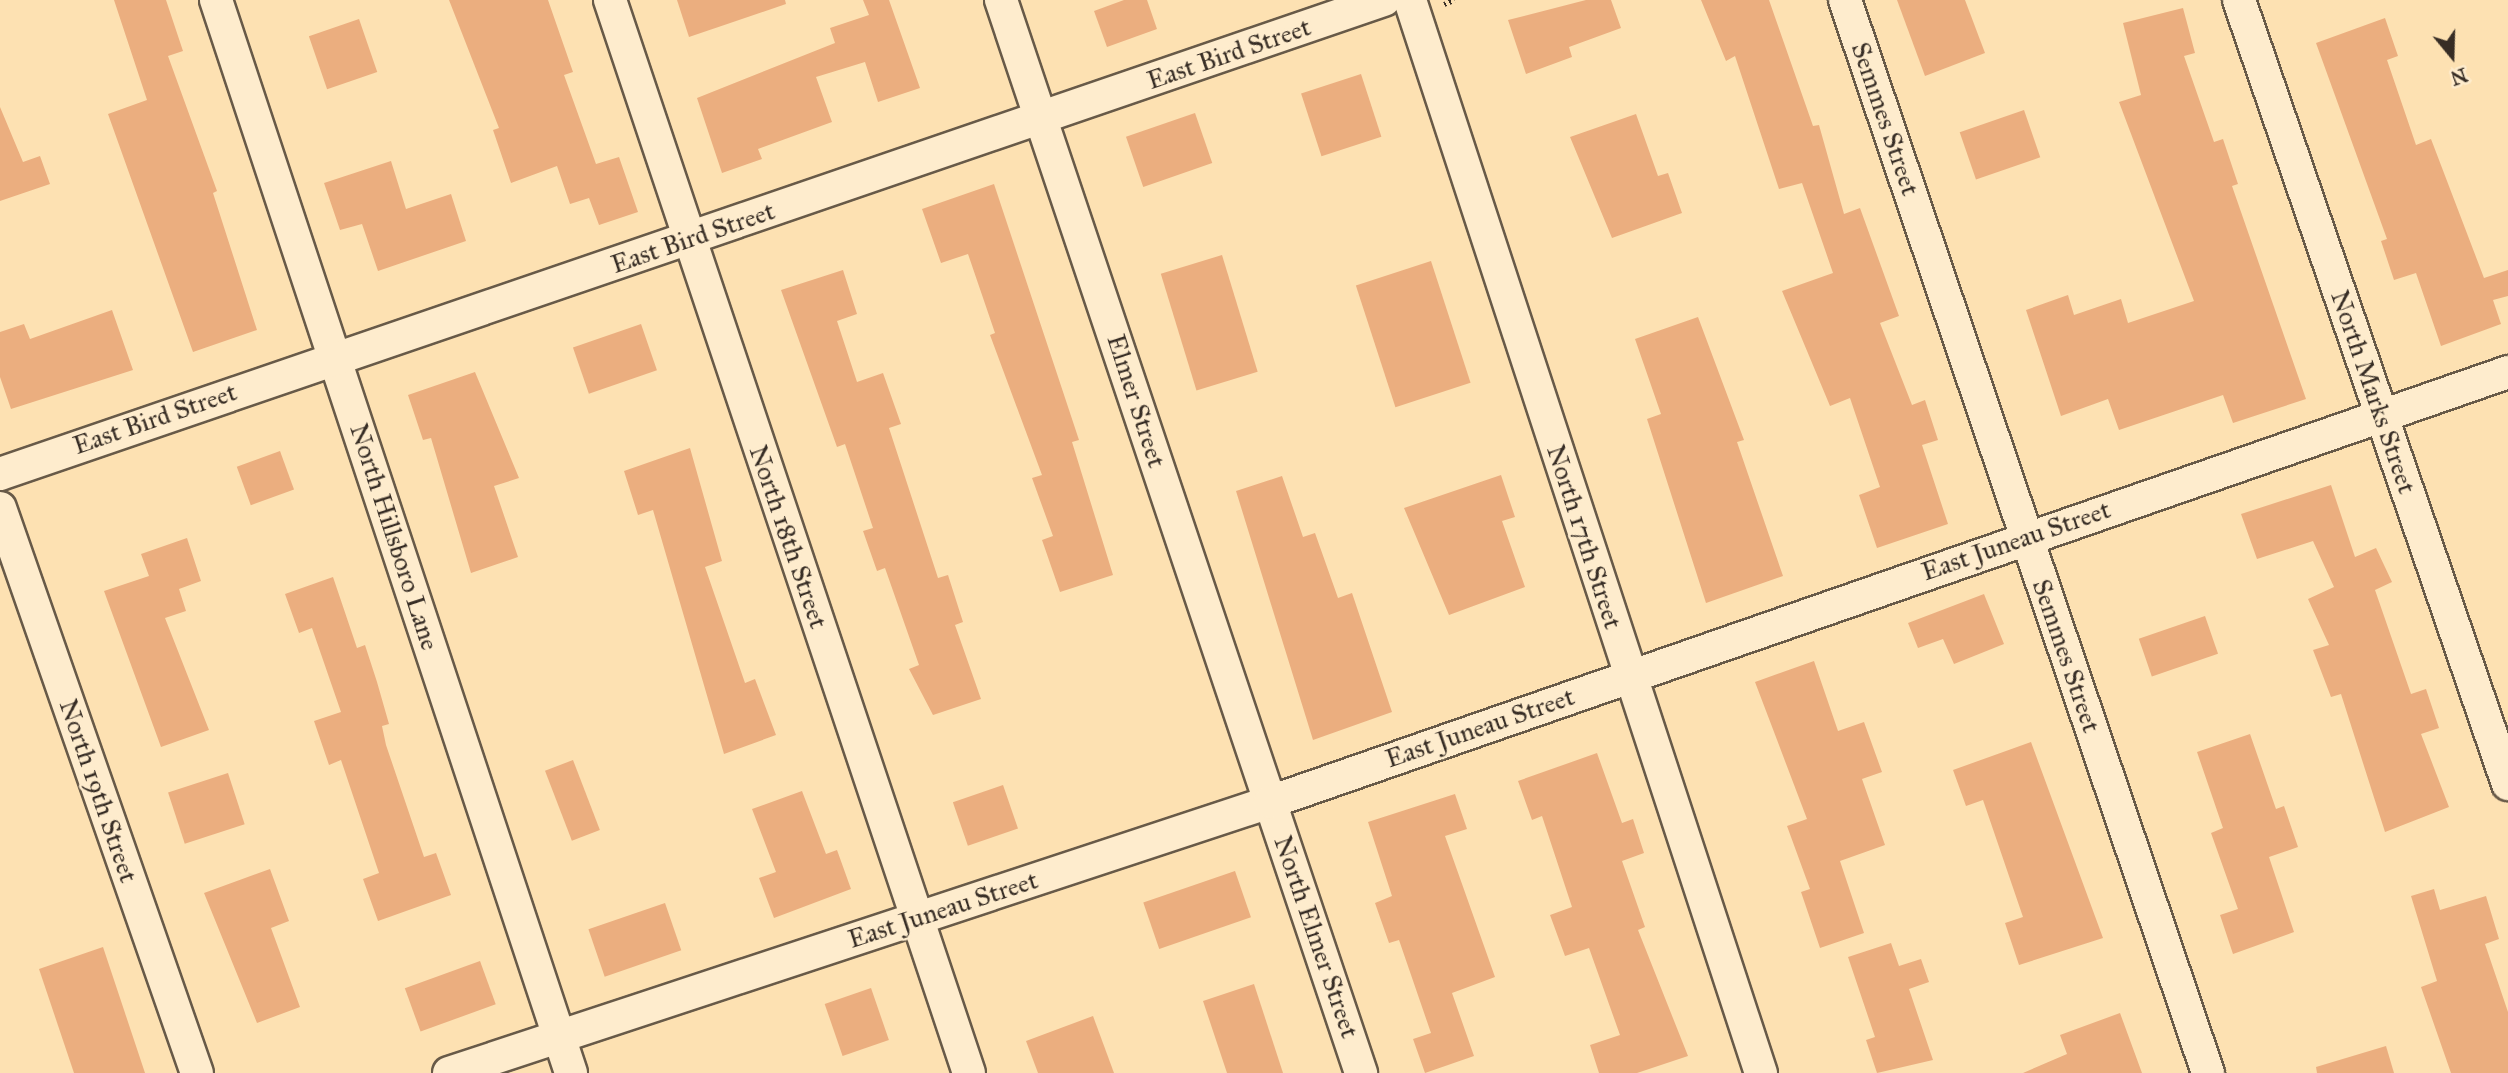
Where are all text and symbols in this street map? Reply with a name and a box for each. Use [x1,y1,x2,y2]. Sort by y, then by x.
street label: East Bird Street [1143,11,1315,97]
north arrow [2417,21,2487,91]
street label: Semmes Street [1844,38,1926,200]
text: N [2448,63,2470,90]
street label: East Bird Street [607,195,779,281]
street label: North Marks Street [2324,286,2422,498]
street label: Elmer Street [1100,330,1172,472]
street label: East Bird Street [69,376,241,462]
street label: North Hillsboro Lane [343,420,445,654]
street label: North 18th Street [742,441,834,633]
street label: North 17th Street [1540,441,1628,633]
street label: East Juneau Street [1918,494,2114,588]
street label: Semmes Street [2025,575,2107,737]
street label: East Juneau Street [1382,681,1578,775]
street label: North 19th Street [52,695,144,887]
street label: North Elmer Street [1267,832,1365,1042]
street label: East Juneau Street [844,865,1042,955]

